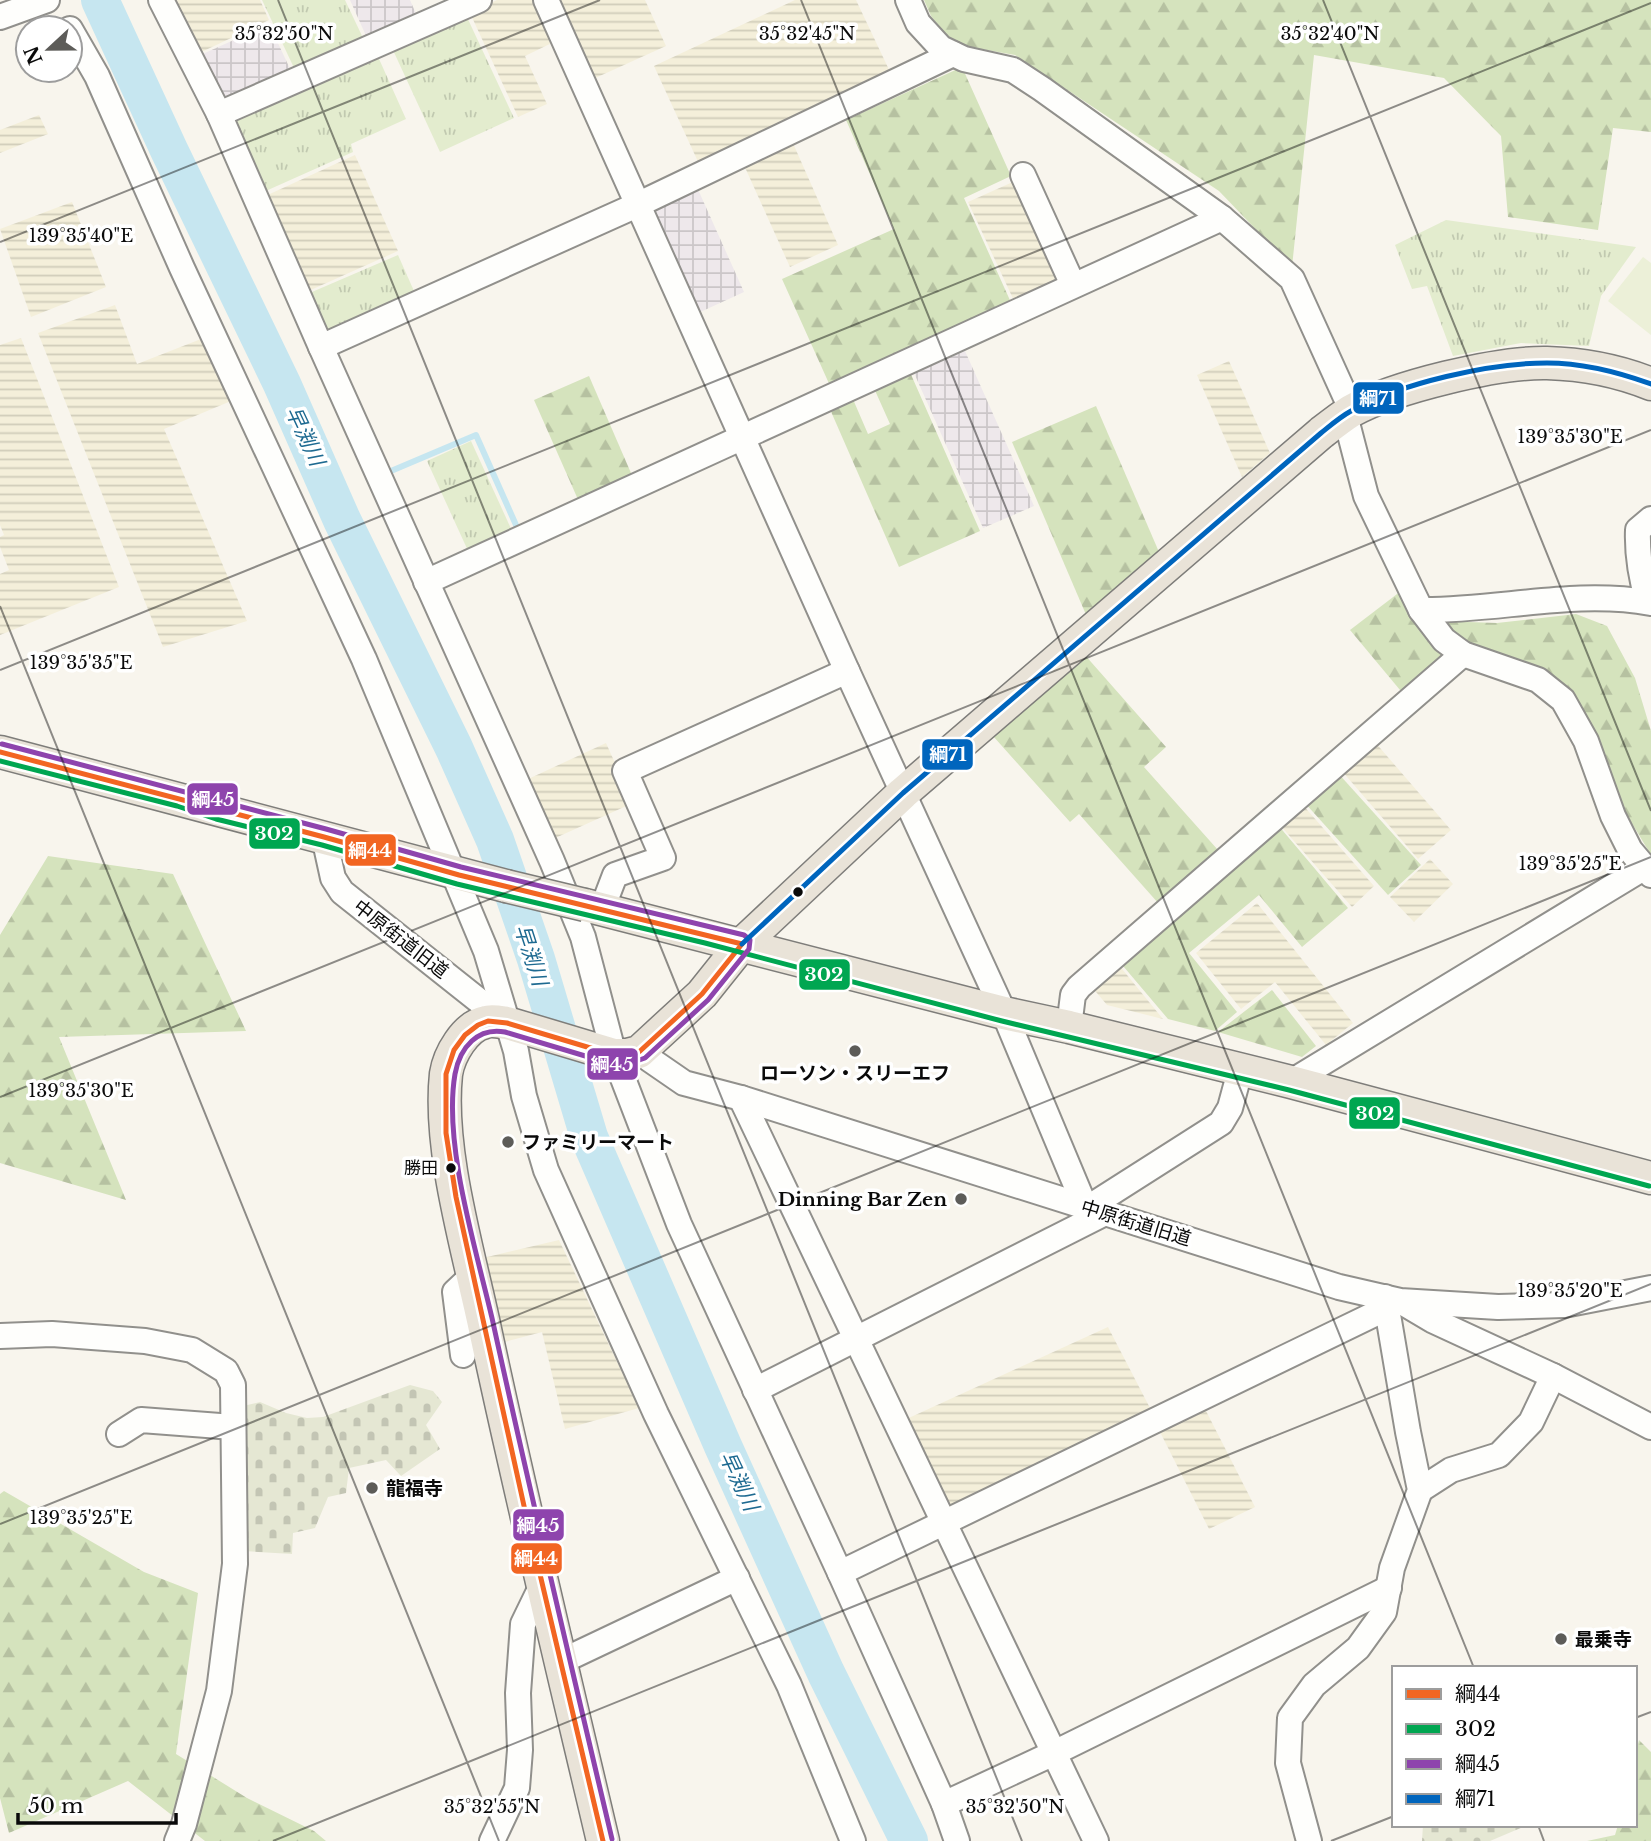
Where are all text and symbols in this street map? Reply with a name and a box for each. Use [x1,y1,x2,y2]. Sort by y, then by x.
north arrow [14,14,84,84]
text: 35°32'50"N [234,23,334,45]
text: 35°32'45"N [759,23,855,45]
text: 35°32'40"N [1280,23,1380,45]
text: N [20,42,48,68]
text: 139°35'40"E [29,225,133,247]
line badge: 綱71 [1352,381,1405,415]
text: 綱71 [1359,387,1397,410]
water label: 早渕川 [280,402,331,472]
text: 139°35'30"E [1517,426,1623,448]
text: 139°35'35"E [29,652,133,674]
line badge: 綱71 [921,738,974,771]
text: 綱71 [929,743,967,766]
line badge: 綱45 [186,782,239,816]
text: 綱45 [192,788,234,811]
line badge: 302 [248,817,301,850]
text: 302 [255,822,293,845]
line badge: 綱44 [344,833,397,867]
text: 綱44 [348,839,392,862]
text: 139°35'25"E [1518,853,1622,875]
unlabelled marker [791,885,805,899]
street label: 中原街道旧道 [349,895,453,983]
water label: 早渕川 [509,921,554,991]
line badge: 302 [798,958,851,991]
text: 302 [805,963,843,986]
marker: ローソン・スリーエフ [847,1043,863,1059]
line badge: 綱45 [586,1047,639,1081]
text: 綱45 [591,1053,633,1076]
place label: ローソン・スリーエフ [760,1062,950,1085]
text: 139°35'30"E [28,1080,134,1102]
line badge: 302 [1348,1096,1401,1130]
text: 302 [1356,1102,1394,1125]
place label: ファミリーマート [522,1131,674,1154]
marker: ファミリーマート [500,1134,516,1150]
place label: 勝田 [404,1158,438,1179]
marker: 勝田 [444,1161,458,1175]
place label: Dinning Bar Zen [778,1188,947,1211]
marker: Dinning Bar Zen [953,1191,969,1207]
street label: 中原街道旧道 [1078,1195,1194,1251]
text: 139°35'20"E [1517,1280,1623,1302]
water label: 早渕川 [714,1447,765,1517]
place label: 龍福寺 [386,1477,443,1500]
marker: 龍福寺 [364,1480,380,1496]
text: 139°35'25"E [29,1507,133,1529]
line badge: 綱45 [512,1508,565,1542]
text: 綱45 [517,1514,559,1537]
line badge: 綱44 [510,1542,563,1575]
text: 綱44 [514,1547,558,1570]
place label: 最乗寺 [1575,1628,1632,1651]
marker: 最乗寺 [1553,1631,1569,1647]
legend [1392,1666,1637,1827]
text: 綱44 [1455,1681,1501,1707]
text: 302 [1455,1716,1496,1742]
text: 綱45 [1455,1751,1500,1777]
scale bar [18,1782,175,1826]
text: 綱71 [1455,1786,1496,1812]
text: 50 m [28,1793,84,1819]
text: 35°32'55"N [444,1796,540,1818]
text: 35°32'50"N [965,1796,1065,1818]

